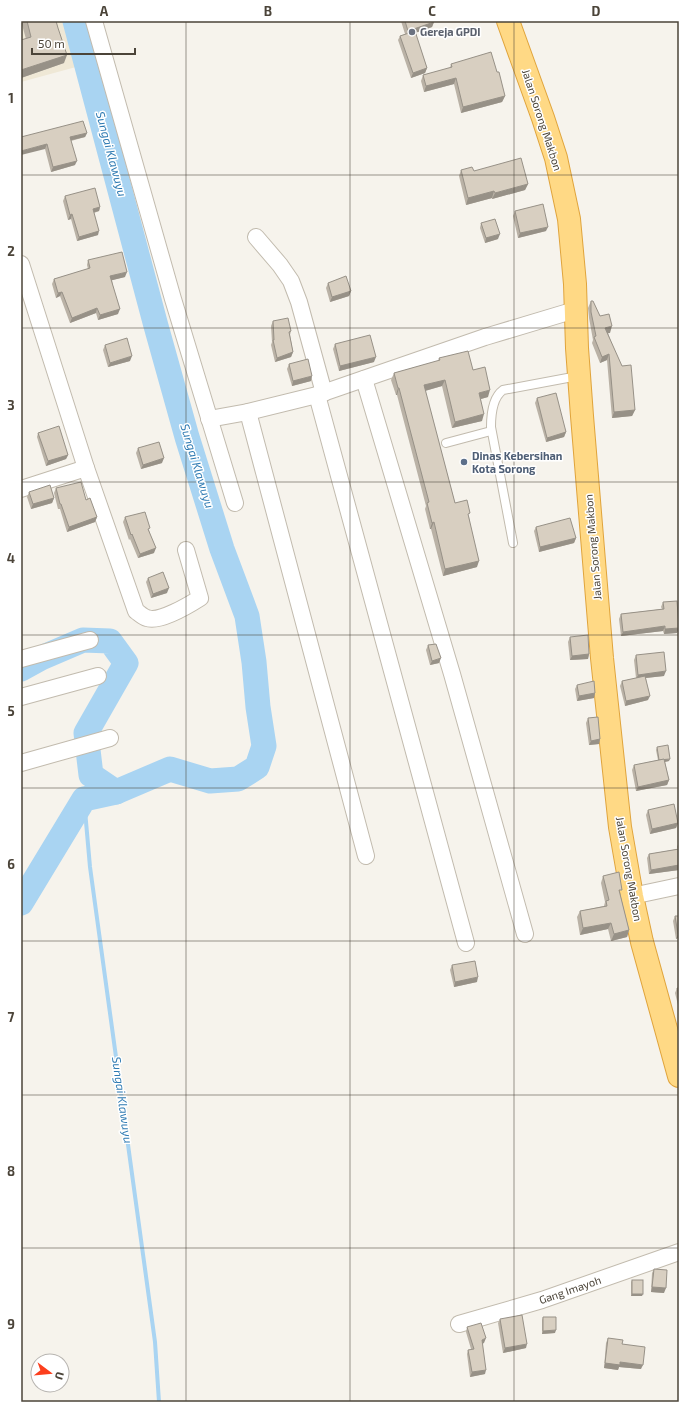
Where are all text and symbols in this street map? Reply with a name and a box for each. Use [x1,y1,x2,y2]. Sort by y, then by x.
text: A [100,3,109,19]
text: B [264,3,272,19]
text: C [428,3,436,19]
text: D [592,3,601,19]
place label: Gereja GPDI [420,25,480,39]
marker: Gereja GPDI [407,27,417,37]
scale bar [32,30,135,56]
text: 50 m [38,36,65,50]
street label: Jalan Sorong Makbon [520,67,565,172]
text: 1 [8,90,14,106]
water label: Sungai Klawuyu [93,110,130,198]
text: 2 [7,243,15,259]
text: 3 [7,397,15,413]
water label: Sungai Klawuyu [177,422,218,510]
place label: Dinas Kebersihan Kota Sorong [472,449,562,475]
marker: Dinas Kebersihan Kota Sorong [459,457,469,467]
street label: Jalan Sorong Makbon [581,494,604,600]
text: 4 [7,550,15,566]
text: 5 [7,703,15,719]
street label: Jalan Sorong Makbon [614,816,645,922]
text: 6 [7,856,15,872]
text: 7 [8,1009,15,1025]
water label: Sungai Klawuyu [109,1055,136,1145]
text: 8 [7,1163,15,1179]
street label: Gang Imayoh [537,1273,603,1306]
text: 9 [7,1316,15,1332]
north arrow [30,1353,70,1393]
text: U [53,1370,67,1381]

